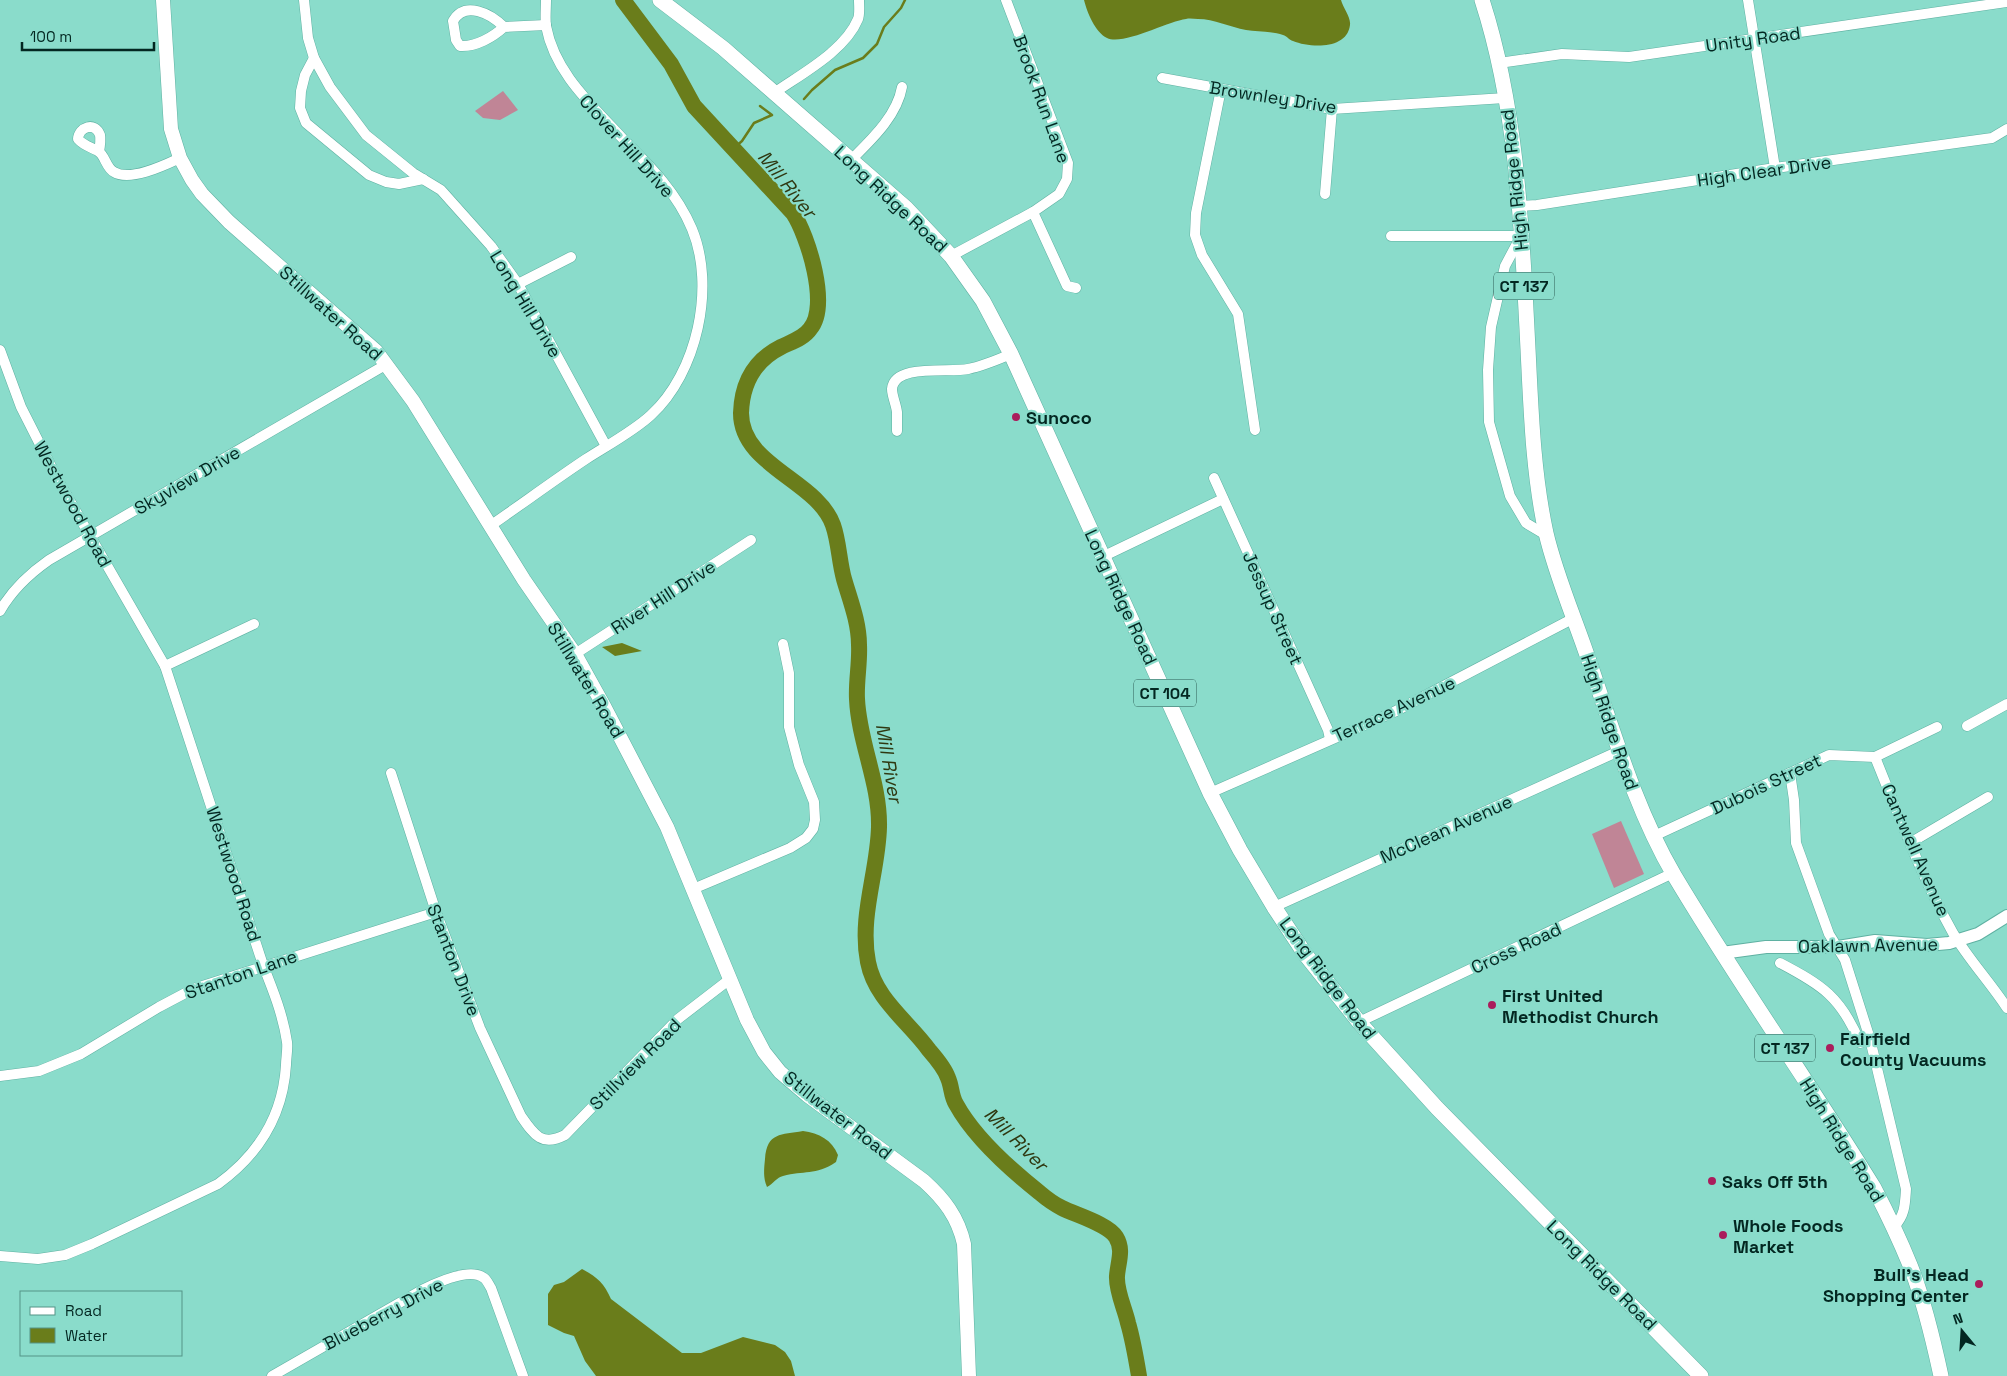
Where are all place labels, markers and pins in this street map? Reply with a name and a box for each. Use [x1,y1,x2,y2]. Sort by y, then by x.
place label: Sunoco [1026,406,1092,429]
marker: Sunoco [1010,411,1022,423]
place label: First United Methodist Church [1502,984,1659,1028]
marker: First United Methodist Church [1486,999,1498,1011]
place label: Fairfield County Vacuums [1840,1027,1987,1071]
marker: Fairfield County Vacuums [1824,1042,1836,1054]
place label: Saks Off 5th [1722,1170,1828,1193]
marker: Saks Off 5th [1706,1175,1718,1187]
place label: Whole Foods Market [1733,1214,1844,1258]
marker: Whole Foods Market [1717,1229,1729,1241]
place label: Bull's Head Shopping Center [1823,1263,1969,1307]
marker: Bull's Head Shopping Center [1973,1278,1985,1290]

